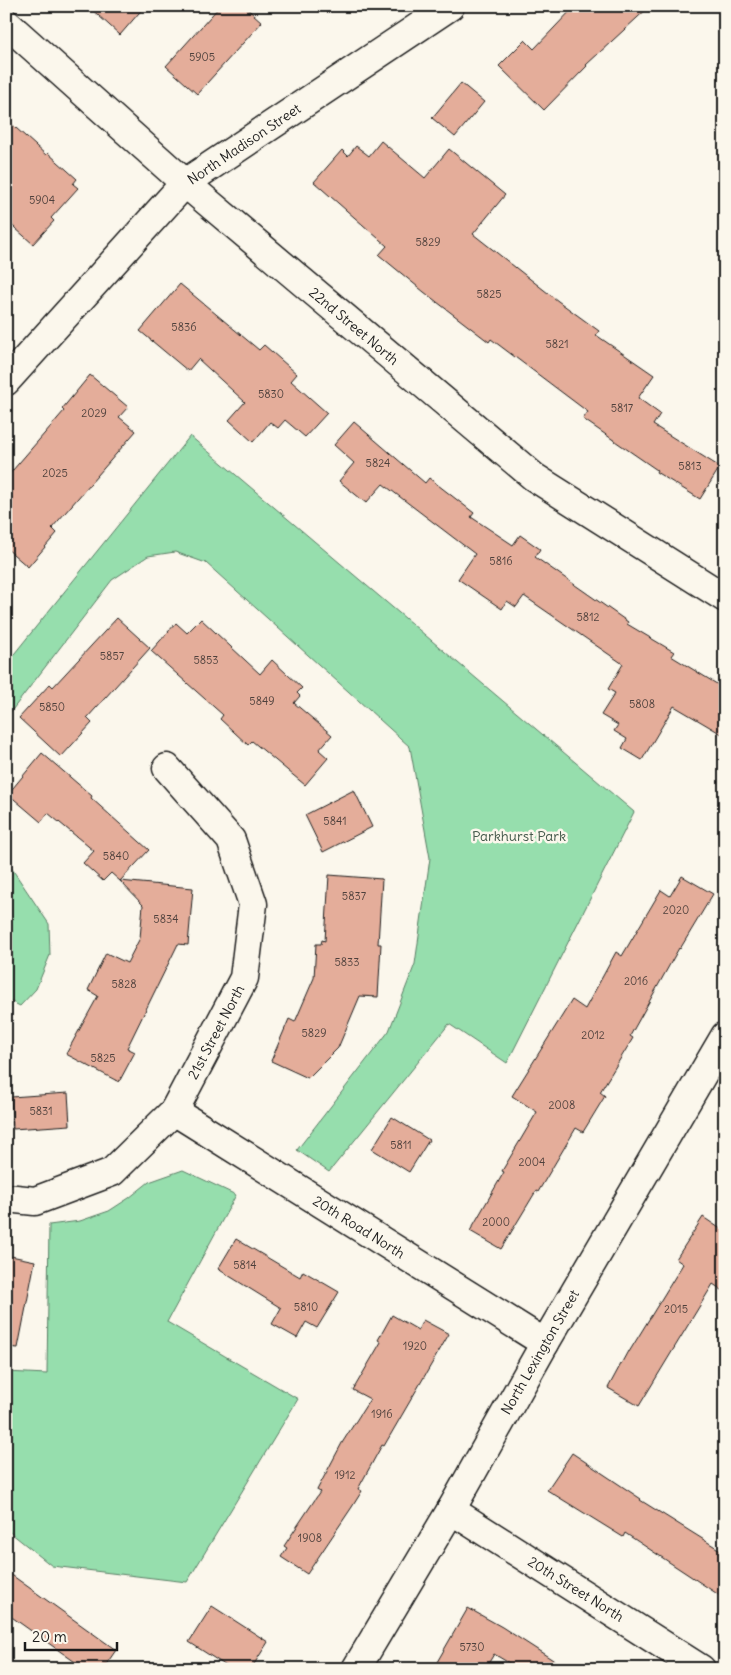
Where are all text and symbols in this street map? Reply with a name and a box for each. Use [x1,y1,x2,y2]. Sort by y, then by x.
house number: 5905 [189,50,215,64]
street label: North Madison Street [184,99,304,189]
house number: 5904 [29,193,55,207]
house number: 5829 [415,235,441,249]
street label: 22nd Street North [305,283,403,369]
house number: 5825 [476,287,502,301]
house number: 5836 [171,320,197,334]
house number: 5821 [545,337,569,351]
house number: 5830 [258,387,284,401]
house number: 5817 [611,401,634,415]
house number: 2029 [81,406,107,420]
house number: 5824 [366,456,390,470]
house number: 5813 [678,459,702,473]
house number: 2025 [42,466,68,480]
house number: 5816 [489,554,513,568]
house number: 5812 [576,610,600,624]
house number: 5857 [100,649,125,663]
house number: 5853 [193,653,219,667]
house number: 5849 [249,694,275,708]
house number: 5808 [629,697,655,711]
house number: 5850 [39,700,65,714]
house number: 5841 [323,814,347,828]
park label: Parkhurst Park [472,827,566,845]
house number: 5840 [103,849,129,863]
house number: 5837 [342,889,367,903]
house number: 2020 [663,903,689,917]
house number: 5834 [153,912,179,926]
house number: 5833 [334,955,360,969]
house number: 2016 [624,974,648,988]
house number: 5828 [111,977,137,991]
street label: 21st Street North [184,982,248,1082]
house number: 5829 [301,1026,327,1040]
house number: 2012 [581,1028,605,1042]
house number: 5825 [90,1051,116,1065]
house number: 2008 [549,1098,575,1112]
house number: 5831 [29,1104,53,1118]
house number: 5811 [390,1138,412,1152]
house number: 2004 [519,1155,545,1169]
street label: 20th Road North [310,1192,408,1262]
house number: 2000 [482,1215,510,1229]
house number: 5814 [233,1258,257,1272]
street label: North Lexington Street [497,1286,583,1418]
house number: 5810 [294,1300,318,1314]
house number: 2015 [664,1302,688,1316]
house number: 1920 [403,1339,427,1353]
house number: 1916 [371,1407,393,1421]
house number: 1912 [334,1468,356,1482]
house number: 1908 [298,1531,322,1545]
street label: 20th Street North [525,1552,627,1626]
scale bar [25,1620,118,1652]
text: 20 m [32,1627,67,1646]
house number: 5730 [459,1640,485,1654]

